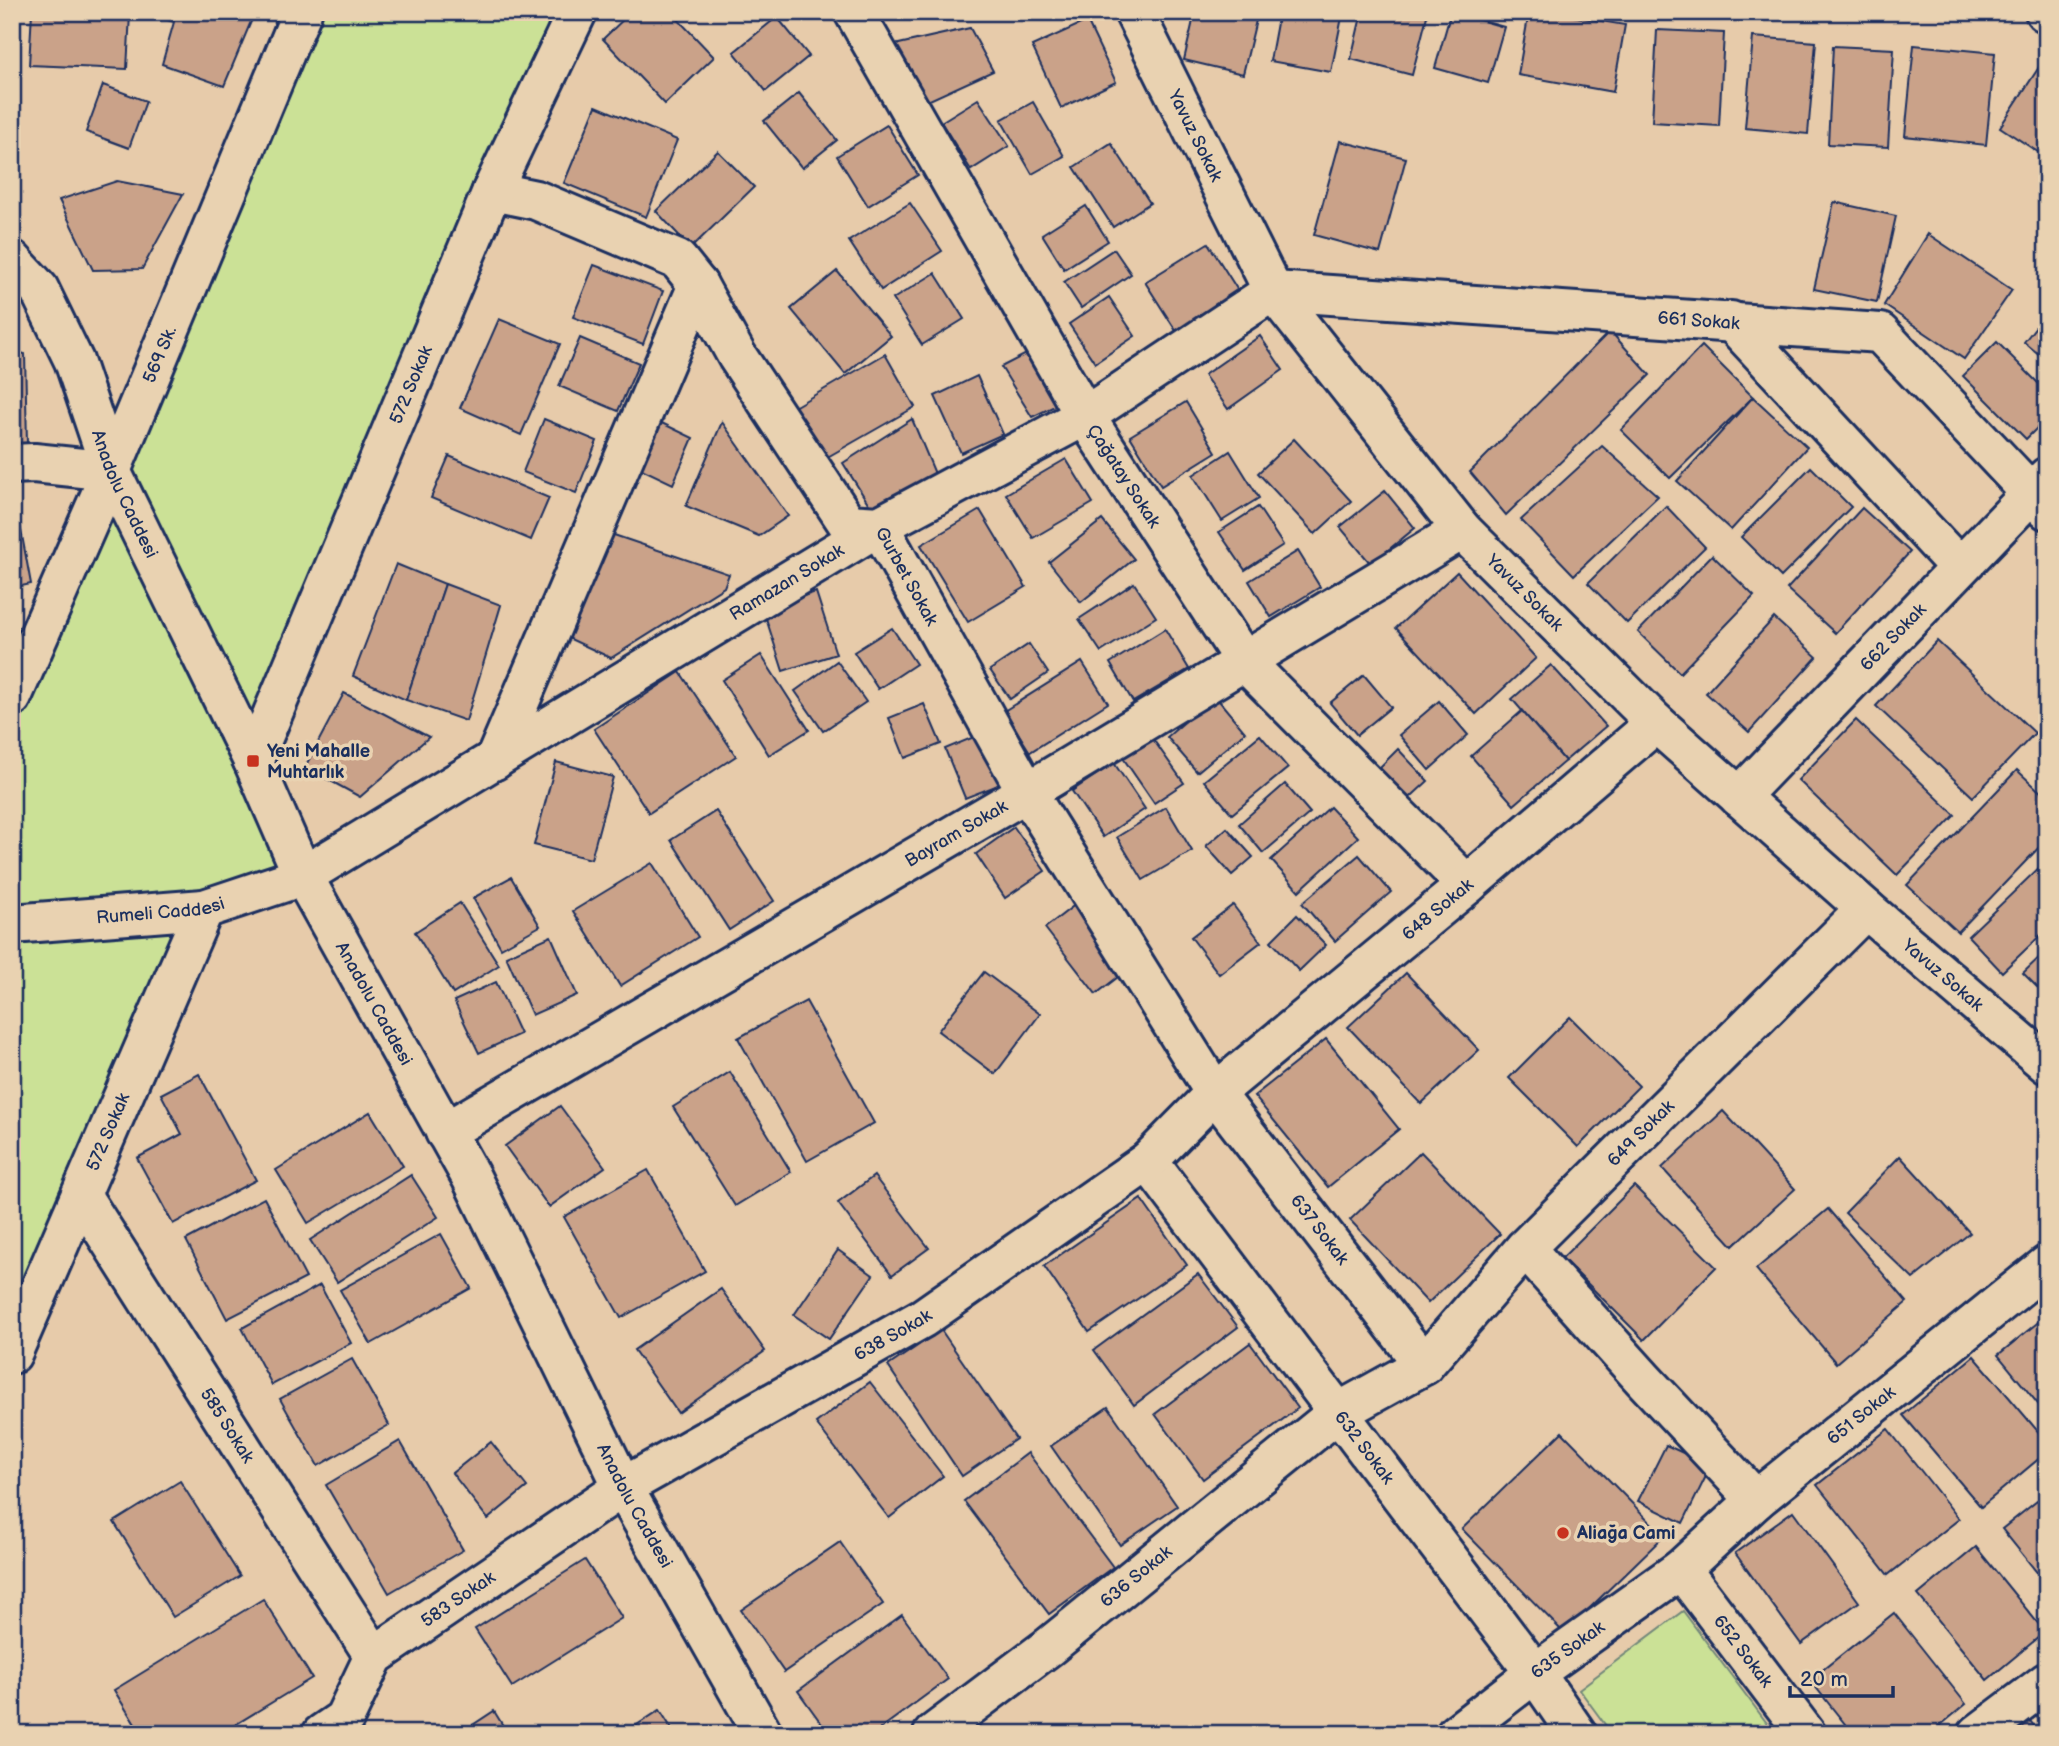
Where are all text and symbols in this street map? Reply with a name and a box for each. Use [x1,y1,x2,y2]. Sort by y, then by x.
street label: Yavuz Sokak [1163,85,1227,185]
street label: 661 Sokak [1657,307,1741,334]
street label: 569 Sk. [138,323,181,386]
street label: 572 Sokak [385,342,437,427]
street label: Çağatay Sokak [1083,420,1165,532]
street label: Anadolu Caddesi [87,427,162,561]
street label: Gurbet Sokak [871,523,943,629]
street label: Ramazan Sokak [726,539,848,625]
street label: Yavuz Sokak [1481,549,1568,635]
street label: 662 Sokak [1856,599,1930,675]
place label: Yeni Mahalle Muhtarlık [267,741,370,783]
marker: Yeni Mahalle Muhtarlık [245,753,261,769]
street label: Bayram Sokak [901,795,1011,871]
street label: 648 Sokak [1398,874,1477,945]
street label: Rumeli Caddesi [95,892,227,928]
street label: Yavuz Sokak [1898,934,1988,1015]
street label: Anadolu Caddesi [331,938,417,1069]
street label: 572 Sokak [82,1089,134,1174]
street label: 649 Sokak [1603,1095,1678,1171]
street label: 637 Sokak [1286,1190,1354,1269]
street label: 638 Sokak [850,1305,936,1365]
street label: 651 Sokak [1823,1381,1899,1449]
street label: 585 Sokak [196,1384,259,1467]
street label: 632 Sokak [1330,1407,1399,1488]
street label: Anadolu Caddesi [593,1440,677,1571]
place label: Aliağa Cami [1576,1523,1676,1544]
marker: Aliağa Cami [1555,1525,1571,1541]
street label: 636 Sokak [1096,1541,1176,1612]
street label: 583 Sokak [417,1566,499,1632]
street label: 652 Sokak [1709,1611,1777,1692]
street label: 635 Sokak [1527,1616,1609,1683]
scale bar [1790,1655,1893,1699]
text: 20 m [1800,1667,1848,1692]

